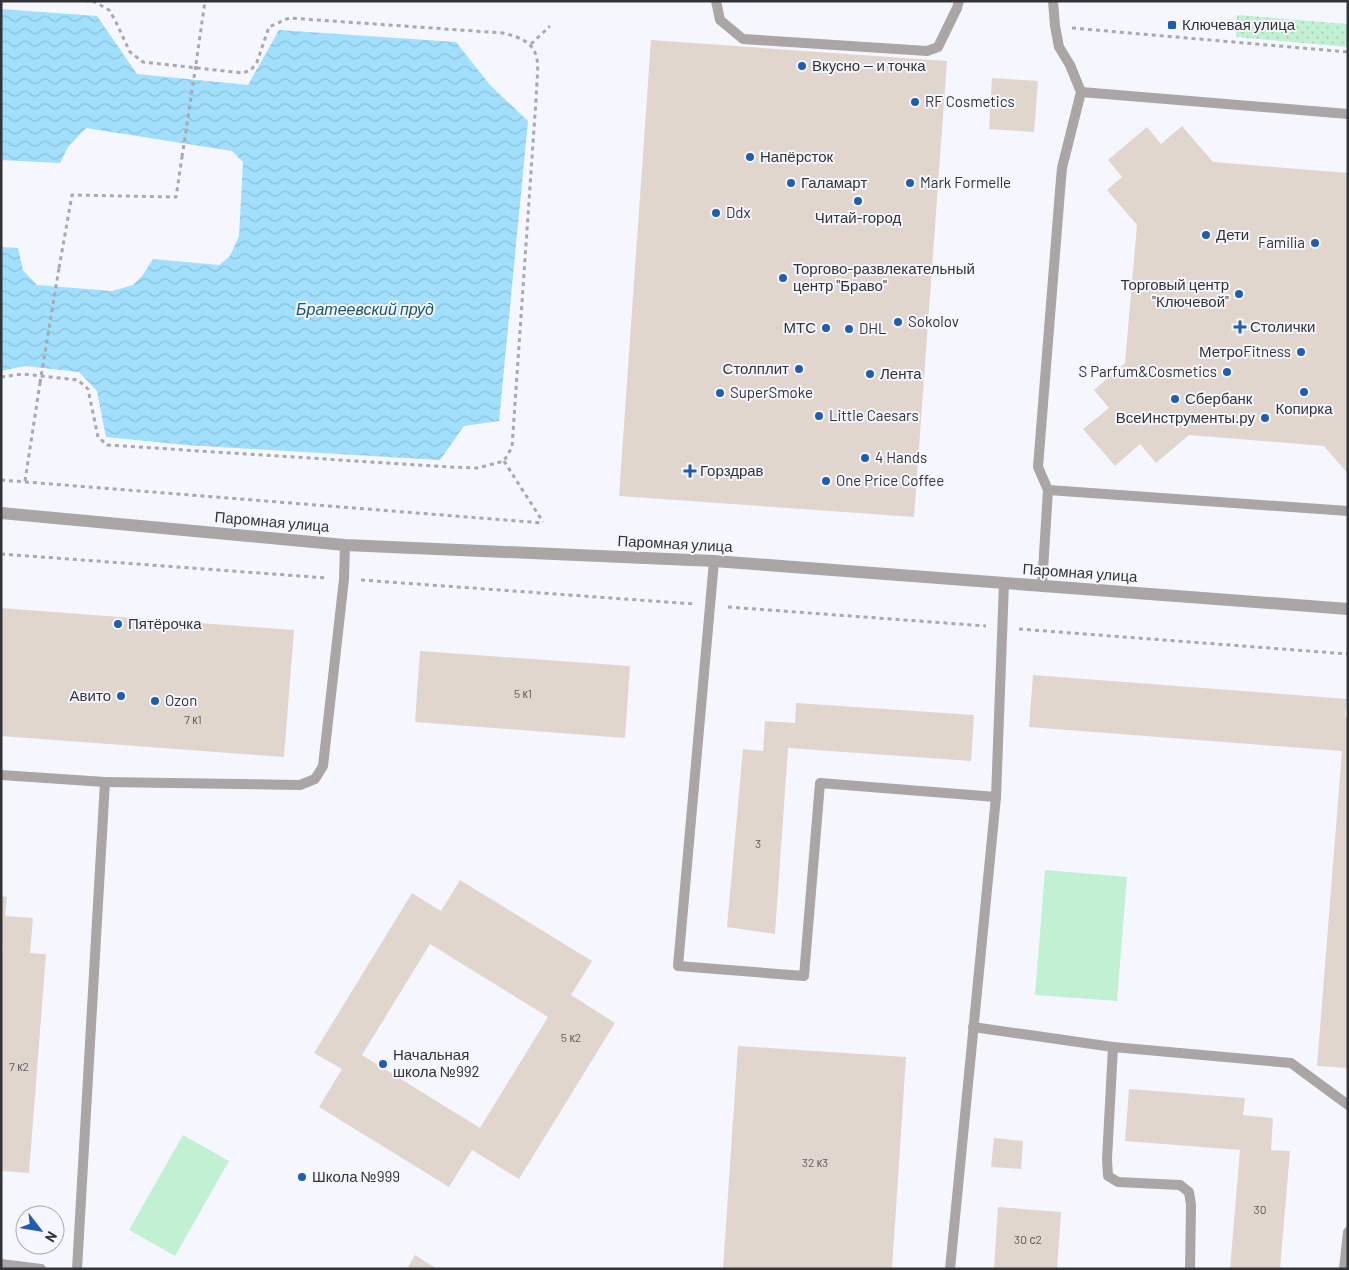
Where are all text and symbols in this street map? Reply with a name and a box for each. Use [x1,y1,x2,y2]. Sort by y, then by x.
place label: Ключевая улица [1182,15,1296,33]
marker: Ключевая улица [1166,19,1178,31]
place label: Вкусно — и точка [812,56,926,74]
marker: Вкусно — и точка [796,60,808,72]
place label: RF Cosmetics [925,92,1015,110]
marker: RF Cosmetics [909,96,921,108]
place label: Напёрсток [760,147,834,165]
marker: Напёрсток [744,151,756,163]
place label: Галамарт [801,173,867,191]
place label: Mark Formelle [920,173,1011,191]
marker: Галамарт [785,177,797,189]
marker: Mark Formelle [904,177,916,189]
marker: Читай-город [852,195,864,207]
place label: Ddx [726,203,751,221]
marker: Ddx [710,207,722,219]
place label: Читай-город [815,208,901,226]
place label: Дети [1216,225,1249,243]
marker: Дети [1200,229,1212,241]
place label: Familia [1258,233,1305,251]
marker: Familia [1309,237,1321,249]
place label: Торгово-развлекательный центр "Браво" [793,259,975,294]
marker: Торгово-развлекательный центр "Браво" [777,272,789,284]
place label: Торговый центр "Ключевой" [1120,275,1229,310]
marker: Торговый центр "Ключевой" [1233,288,1245,300]
water label: Братеевский пруд [296,299,434,318]
place label: Sokolov [908,312,959,330]
marker: Sokolov [892,316,904,328]
place label: Столички [1250,317,1315,335]
place label: МТС [784,318,816,336]
place label: DHL [859,319,887,337]
marker: Столички [1234,321,1246,333]
marker: МТС [820,322,832,334]
marker: DHL [843,323,855,335]
place label: МетроFitness [1199,342,1291,360]
marker: МетроFitness [1295,346,1307,358]
place label: Столплит [723,359,789,377]
place label: S Parfum&Cosmetics [1078,362,1217,380]
marker: Столплит [793,363,805,375]
place label: Лента [880,364,922,382]
marker: S Parfum&Cosmetics [1221,366,1233,378]
marker: Лента [864,368,876,380]
place label: SuperSmoke [730,383,813,401]
marker: Копирка [1298,386,1310,398]
marker: SuperSmoke [714,387,726,399]
place label: Сбербанк [1185,389,1253,407]
marker: Сбербанк [1169,393,1181,405]
place label: Копирка [1275,399,1333,417]
place label: Little Caesars [829,406,919,424]
place label: ВсеИнструменты.ру [1116,408,1255,426]
marker: Little Caesars [813,410,825,422]
marker: ВсеИнструменты.ру [1259,412,1271,424]
place label: 4 Hands [875,448,927,466]
marker: 4 Hands [859,452,871,464]
place label: Горздрав [700,461,764,479]
marker: Горздрав [684,465,696,477]
place label: One Price Coffee [836,471,944,489]
marker: One Price Coffee [820,475,832,487]
street label: Паромная улица [214,507,331,535]
street label: Паромная улица [617,531,734,555]
street label: Паромная улица [1022,559,1139,585]
place label: Пятёрочка [128,614,202,632]
marker: Пятёрочка [112,618,124,630]
place label: Авито [70,686,111,704]
house number: 5 к1 [514,686,532,700]
marker: Авито [115,690,127,702]
place label: Ozon [165,691,197,709]
marker: Ozon [149,695,161,707]
house number: 7 к1 [184,712,202,726]
house number: 3 [755,836,761,850]
house number: 5 к2 [561,1030,581,1044]
place label: Начальная школа №992 [393,1045,480,1080]
marker: Начальная школа №992 [377,1058,389,1070]
house number: 7 к2 [9,1059,29,1073]
house number: 32 к3 [802,1155,828,1169]
place label: Школа №999 [312,1167,400,1185]
marker: Школа №999 [296,1171,308,1183]
house number: 30 [1254,1202,1266,1216]
north arrow [15,1205,65,1255]
text: N [42,1229,61,1245]
house number: 30 с2 [1014,1232,1042,1246]

